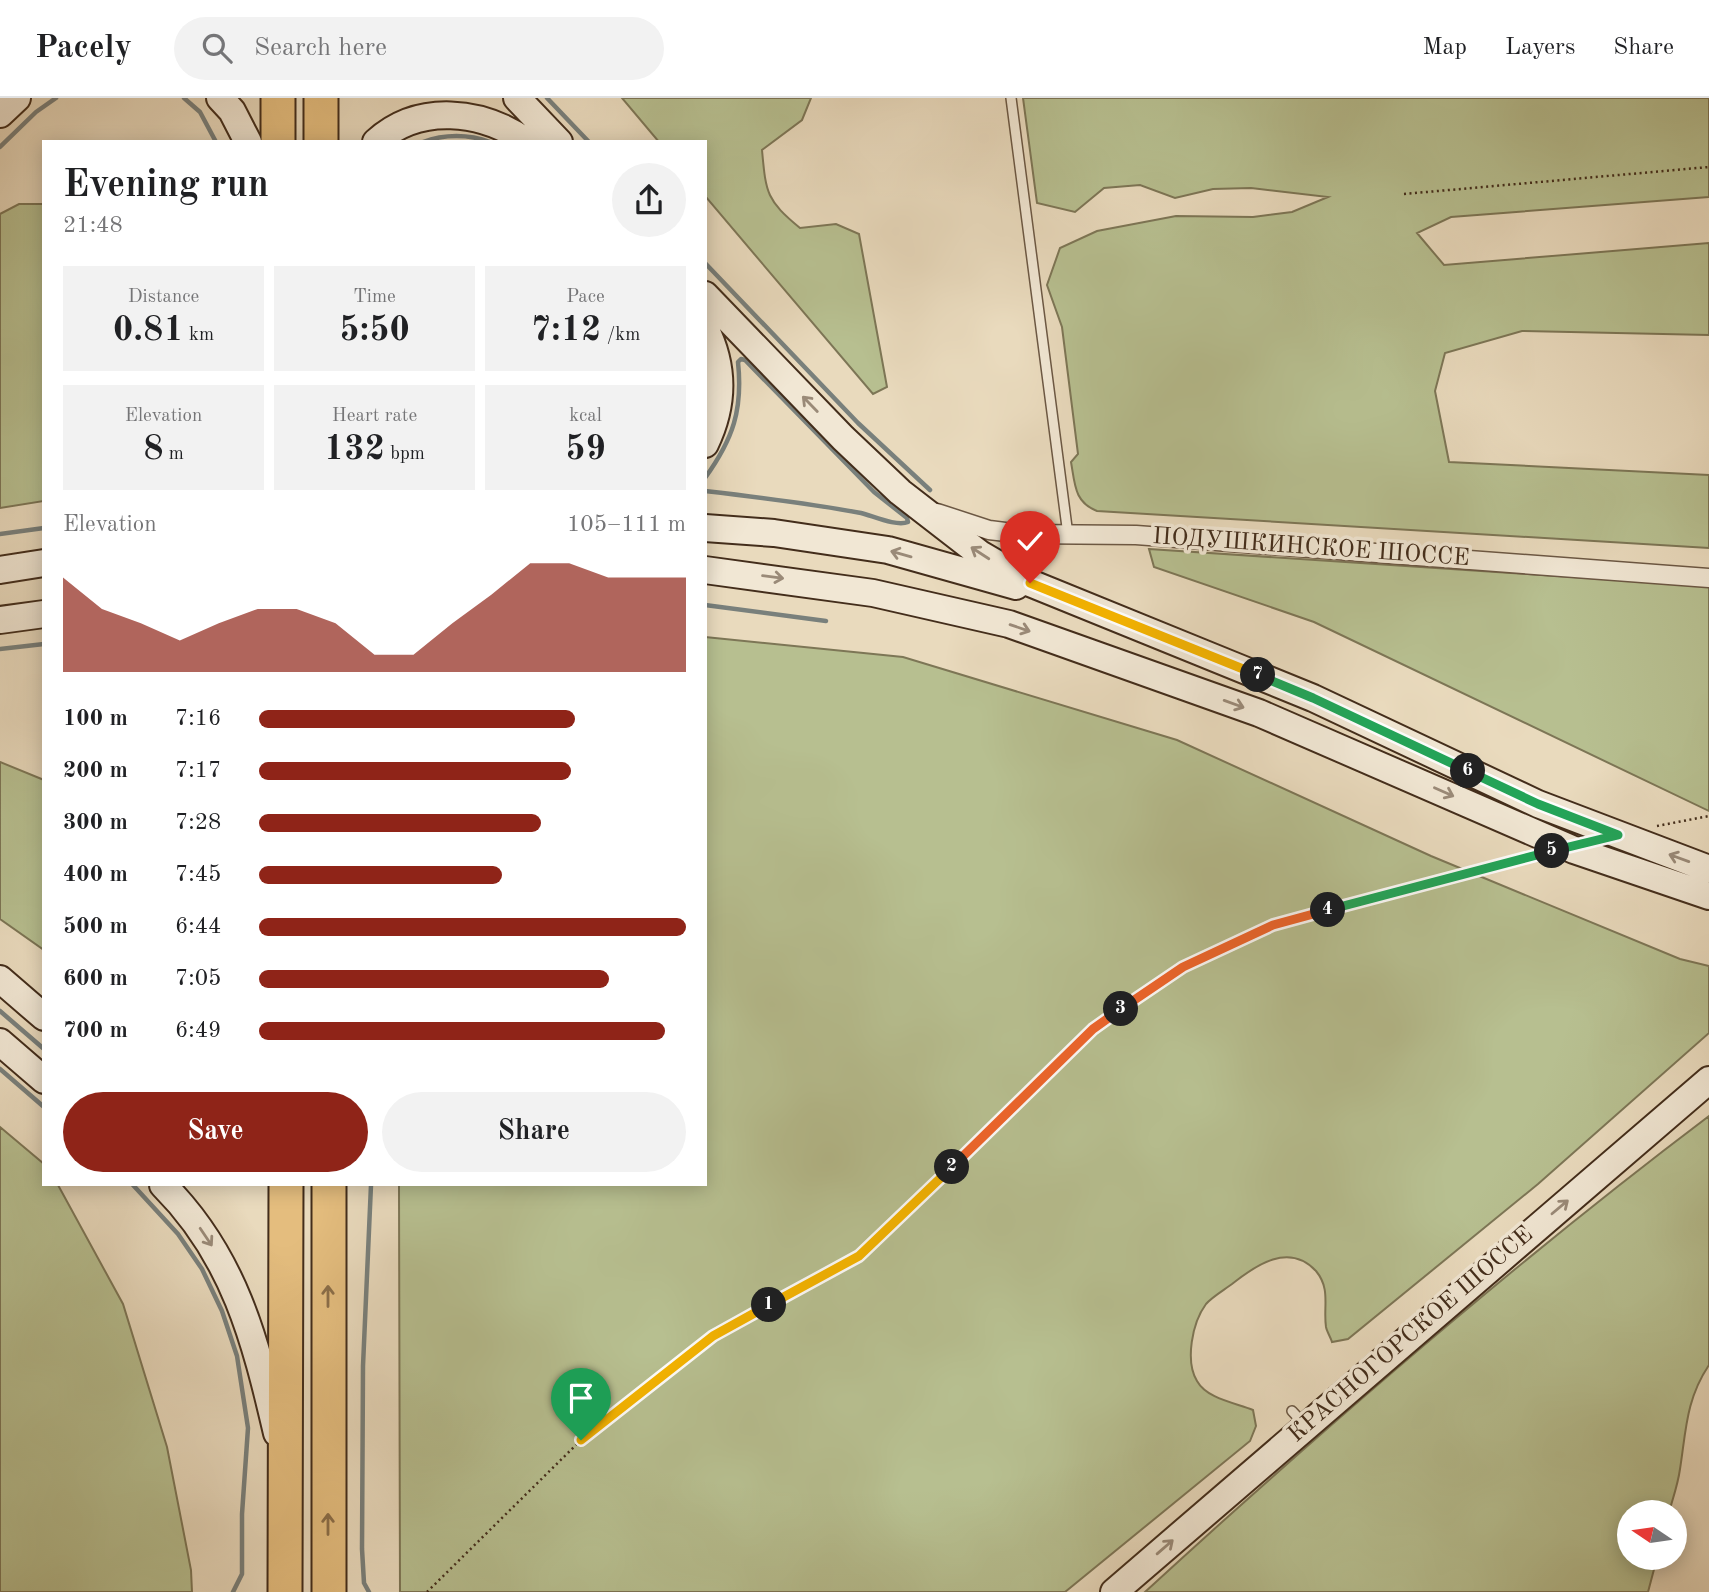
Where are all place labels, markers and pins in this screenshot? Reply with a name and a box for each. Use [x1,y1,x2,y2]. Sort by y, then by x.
pin [1000,511,1060,583]
pin: 7 [1240,658,1276,692]
pin: 6 [1450,754,1486,788]
pin: 5 [1534,834,1570,868]
pin: 4 [1310,892,1346,928]
pin: 3 [1104,992,1138,1026]
pin: 2 [934,1150,970,1184]
pin: 1 [752,1288,786,1322]
pin [551,1368,611,1440]

